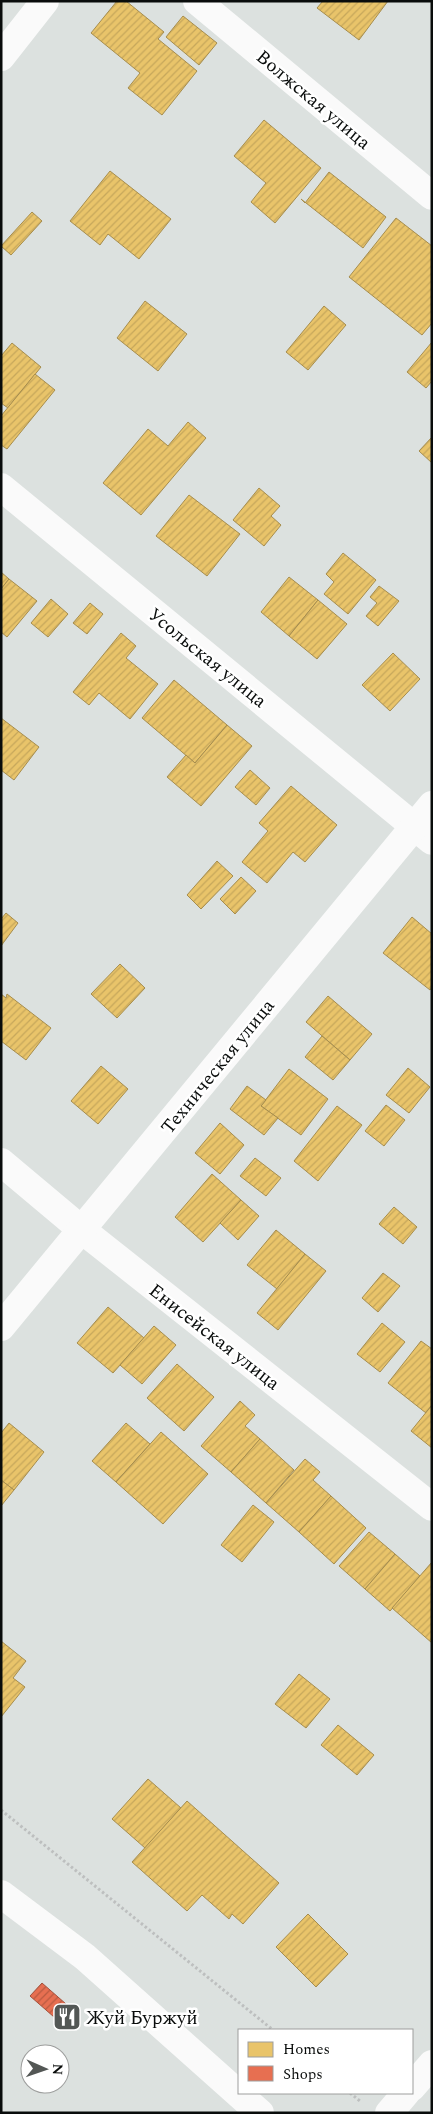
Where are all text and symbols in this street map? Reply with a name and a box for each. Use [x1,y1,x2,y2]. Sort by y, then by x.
street label: Волжская улица [249,43,377,157]
street label: Усольская улица [141,601,273,716]
street label: Техническая улица [154,992,282,1141]
street label: Енисейская улица [142,1277,286,1398]
restaurant icon: Жуй Буржуй [52,2002,82,2032]
place label: Жуй Буржуй [86,2004,198,2033]
legend [238,2029,413,2094]
text: Homes [283,2038,330,2061]
north arrow [20,2044,70,2094]
text: N [47,2063,68,2076]
text: Shops [283,2063,323,2086]

